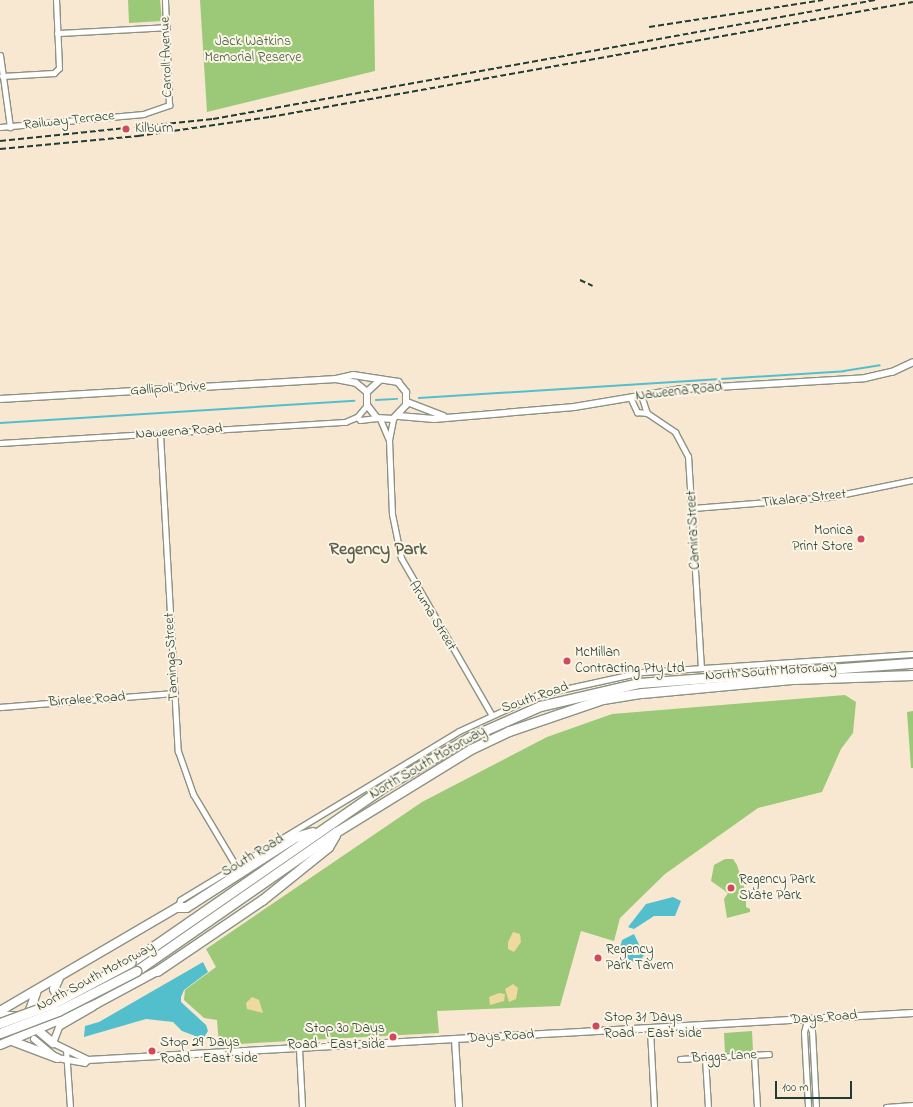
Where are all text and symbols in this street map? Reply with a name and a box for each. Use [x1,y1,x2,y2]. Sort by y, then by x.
street label: Carroll Avenue [157,16,177,98]
park label: Jack Watkins Memorial Reserve [204,34,302,66]
street label: Railway Terrace [23,108,115,134]
place label: Kilburn [135,121,173,137]
marker: Kilburn [120,123,132,135]
street label: Gallipoli Drive [130,378,206,400]
street label: Naweena Road [635,379,723,405]
street label: Naweena Road [135,421,223,443]
street label: Tikalara Street [761,486,847,512]
street label: Camira Street [684,490,704,570]
place label: Monica Print Store [792,523,853,556]
marker: Monica Print Store [856,534,866,544]
district label: Regency Park [329,539,427,561]
street label: Aruma Street [405,578,459,654]
street label: Taminga Street [161,612,183,702]
place label: McMillan Contracting Pty Ltd [575,645,685,678]
marker: McMillan Contracting Pty Ltd [562,656,572,666]
street label: North South Motorway [705,659,837,685]
street label: South Road [499,679,571,717]
street label: Birralee Road [48,689,126,711]
street label: North South Motorway [367,723,489,803]
street label: South Road [219,831,287,881]
place label: Regency Park Skate Park [739,872,815,904]
marker: Regency Park Skate Park [726,883,736,893]
street label: North South Motorway [34,939,158,1015]
place label: Regency Park Tavern [606,942,674,974]
marker: Regency Park Tavern [593,953,603,963]
street label: Days Road [790,1007,858,1029]
place label: Stop 31 Days Road - East side [604,1010,702,1042]
place label: Stop 30 Days Road - East side [287,1021,385,1054]
marker: Stop 31 Days Road - East side [591,1021,601,1031]
street label: Days Road [467,1027,535,1047]
marker: Stop 30 Days Road - East side [388,1032,398,1042]
place label: Stop 29 Days Road - East side [160,1035,258,1068]
marker: Stop 29 Days Road - East side [147,1046,157,1056]
street label: Briggs Lane [691,1047,757,1067]
scale bar [777,1073,854,1099]
text: 100 m [782,1079,809,1097]

